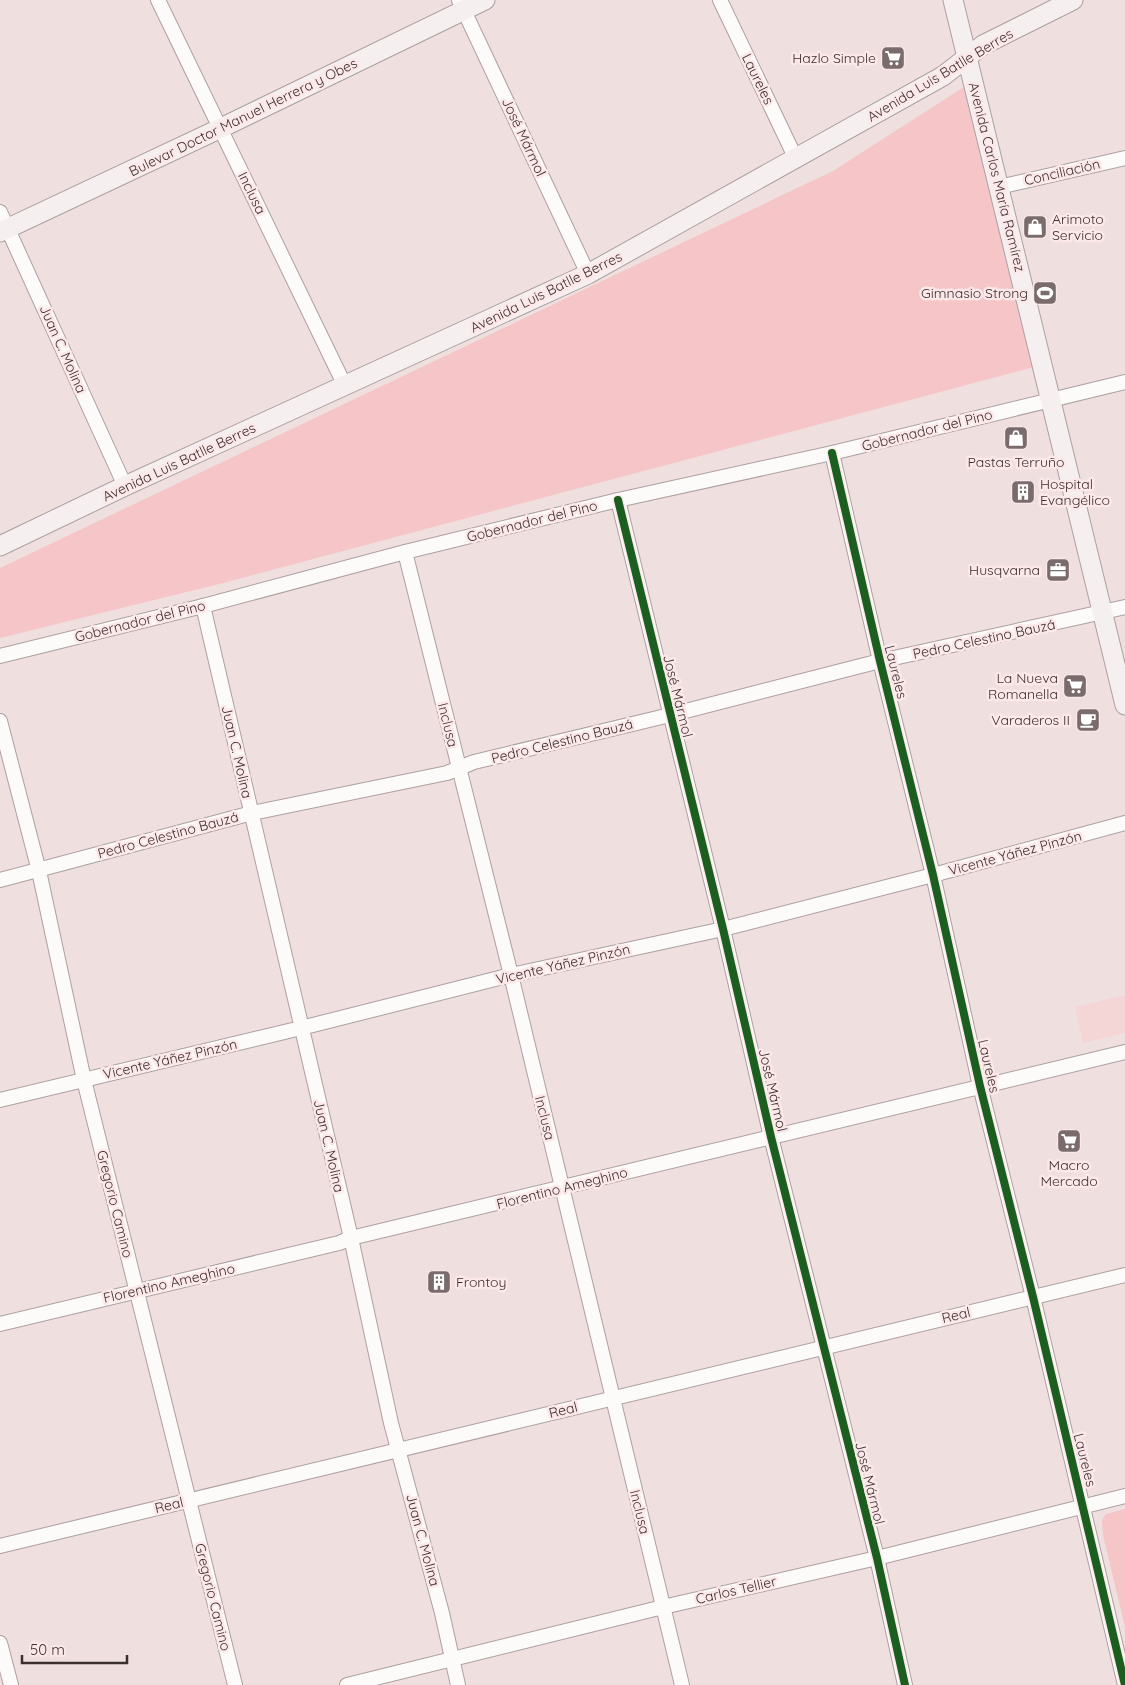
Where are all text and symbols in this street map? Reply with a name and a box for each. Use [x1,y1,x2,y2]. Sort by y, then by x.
street label: Avenida Luis Batlle Berres [864,24,1016,126]
supermarket icon: Hazlo Simple [880,45,906,71]
place label: Hazlo Simple [792,49,876,67]
street label: Laureles [738,51,778,107]
street label: Bulevar Doctor Manuel Herrera y Obes [126,54,360,180]
street label: Avenida Carlos María Ramírez [965,80,1029,274]
street label: José Mármol [498,95,550,179]
street label: Conciliación [1022,155,1102,189]
street label: Inclusa [234,169,270,217]
place label: Arimoto Servicio [1052,210,1104,244]
shop icon: Arimoto Servicio [1022,214,1048,240]
street label: Avenida Luis Batlle Berres [467,247,625,337]
sports icon: Gimnasio Strong [1032,280,1058,306]
place label: Gimnasio Strong [921,284,1028,302]
street label: Juan C. Molina [36,302,90,396]
street label: Gobernador del Pino [860,405,994,455]
street label: Avenida Luis Batlle Berres [100,419,258,505]
shop icon: Pastas Terruño [1003,425,1029,451]
place label: Pastas Terruño [968,453,1064,471]
place label: Hospital Evangélico [1040,475,1110,509]
building icon: Hospital Evangélico [1010,479,1036,505]
street label: Gobernador del Pino [465,496,599,546]
office icon: Husqvarna [1045,557,1071,583]
place label: Husqvarna [969,561,1040,579]
street label: Gobernador del Pino [73,596,207,646]
street label: Pedro Celestino Bauzá [911,615,1057,663]
street label: Laureles [881,643,911,701]
street label: José Mármol [659,653,697,739]
place label: La Nueva Romanella [988,669,1058,703]
supermarket icon: La Nueva Romanella [1062,673,1088,699]
street label: Inclusa [434,701,462,749]
street label: Juan C. Molina [218,704,256,800]
cafe icon: Varaderos II [1075,707,1101,733]
place label: Varaderos II [991,711,1070,729]
street label: Pedro Celestino Bauzá [489,715,635,767]
street label: Pedro Celestino Bauzá [95,808,241,862]
street label: Vicente Yáñez Pinzón [946,827,1084,879]
street label: Vicente Yáñez Pinzón [494,940,632,988]
street label: Vicente Yáñez Pinzón [101,1035,239,1083]
street label: Laureles [974,1038,1004,1094]
street label: José Mármol [755,1047,791,1133]
street label: Inclusa [531,1094,559,1142]
street label: Juan C. Molina [310,1098,348,1194]
supermarket icon: Macro Mercado [1056,1128,1082,1154]
street label: Gregorio Camino [93,1148,137,1260]
place label: Macro Mercado [1040,1156,1098,1190]
street label: Florentino Ameghino [495,1163,629,1213]
street label: Florentino Ameghino [101,1259,237,1307]
building icon: Frontoy [426,1269,452,1295]
place label: Frontoy [456,1273,507,1291]
street label: Real [940,1303,972,1327]
street label: Real [547,1398,579,1422]
street label: Laureles [1070,1431,1100,1489]
street label: José Mármol [851,1440,889,1526]
street label: Inclusa [626,1488,654,1536]
street label: Juan C. Molina [402,1492,444,1588]
street label: Real [153,1493,185,1517]
street label: Gregorio Camino [191,1541,235,1653]
street label: Carlos Tellier [694,1572,779,1608]
scale bar [22,1632,128,1664]
text: 50 m [30,1640,65,1659]

